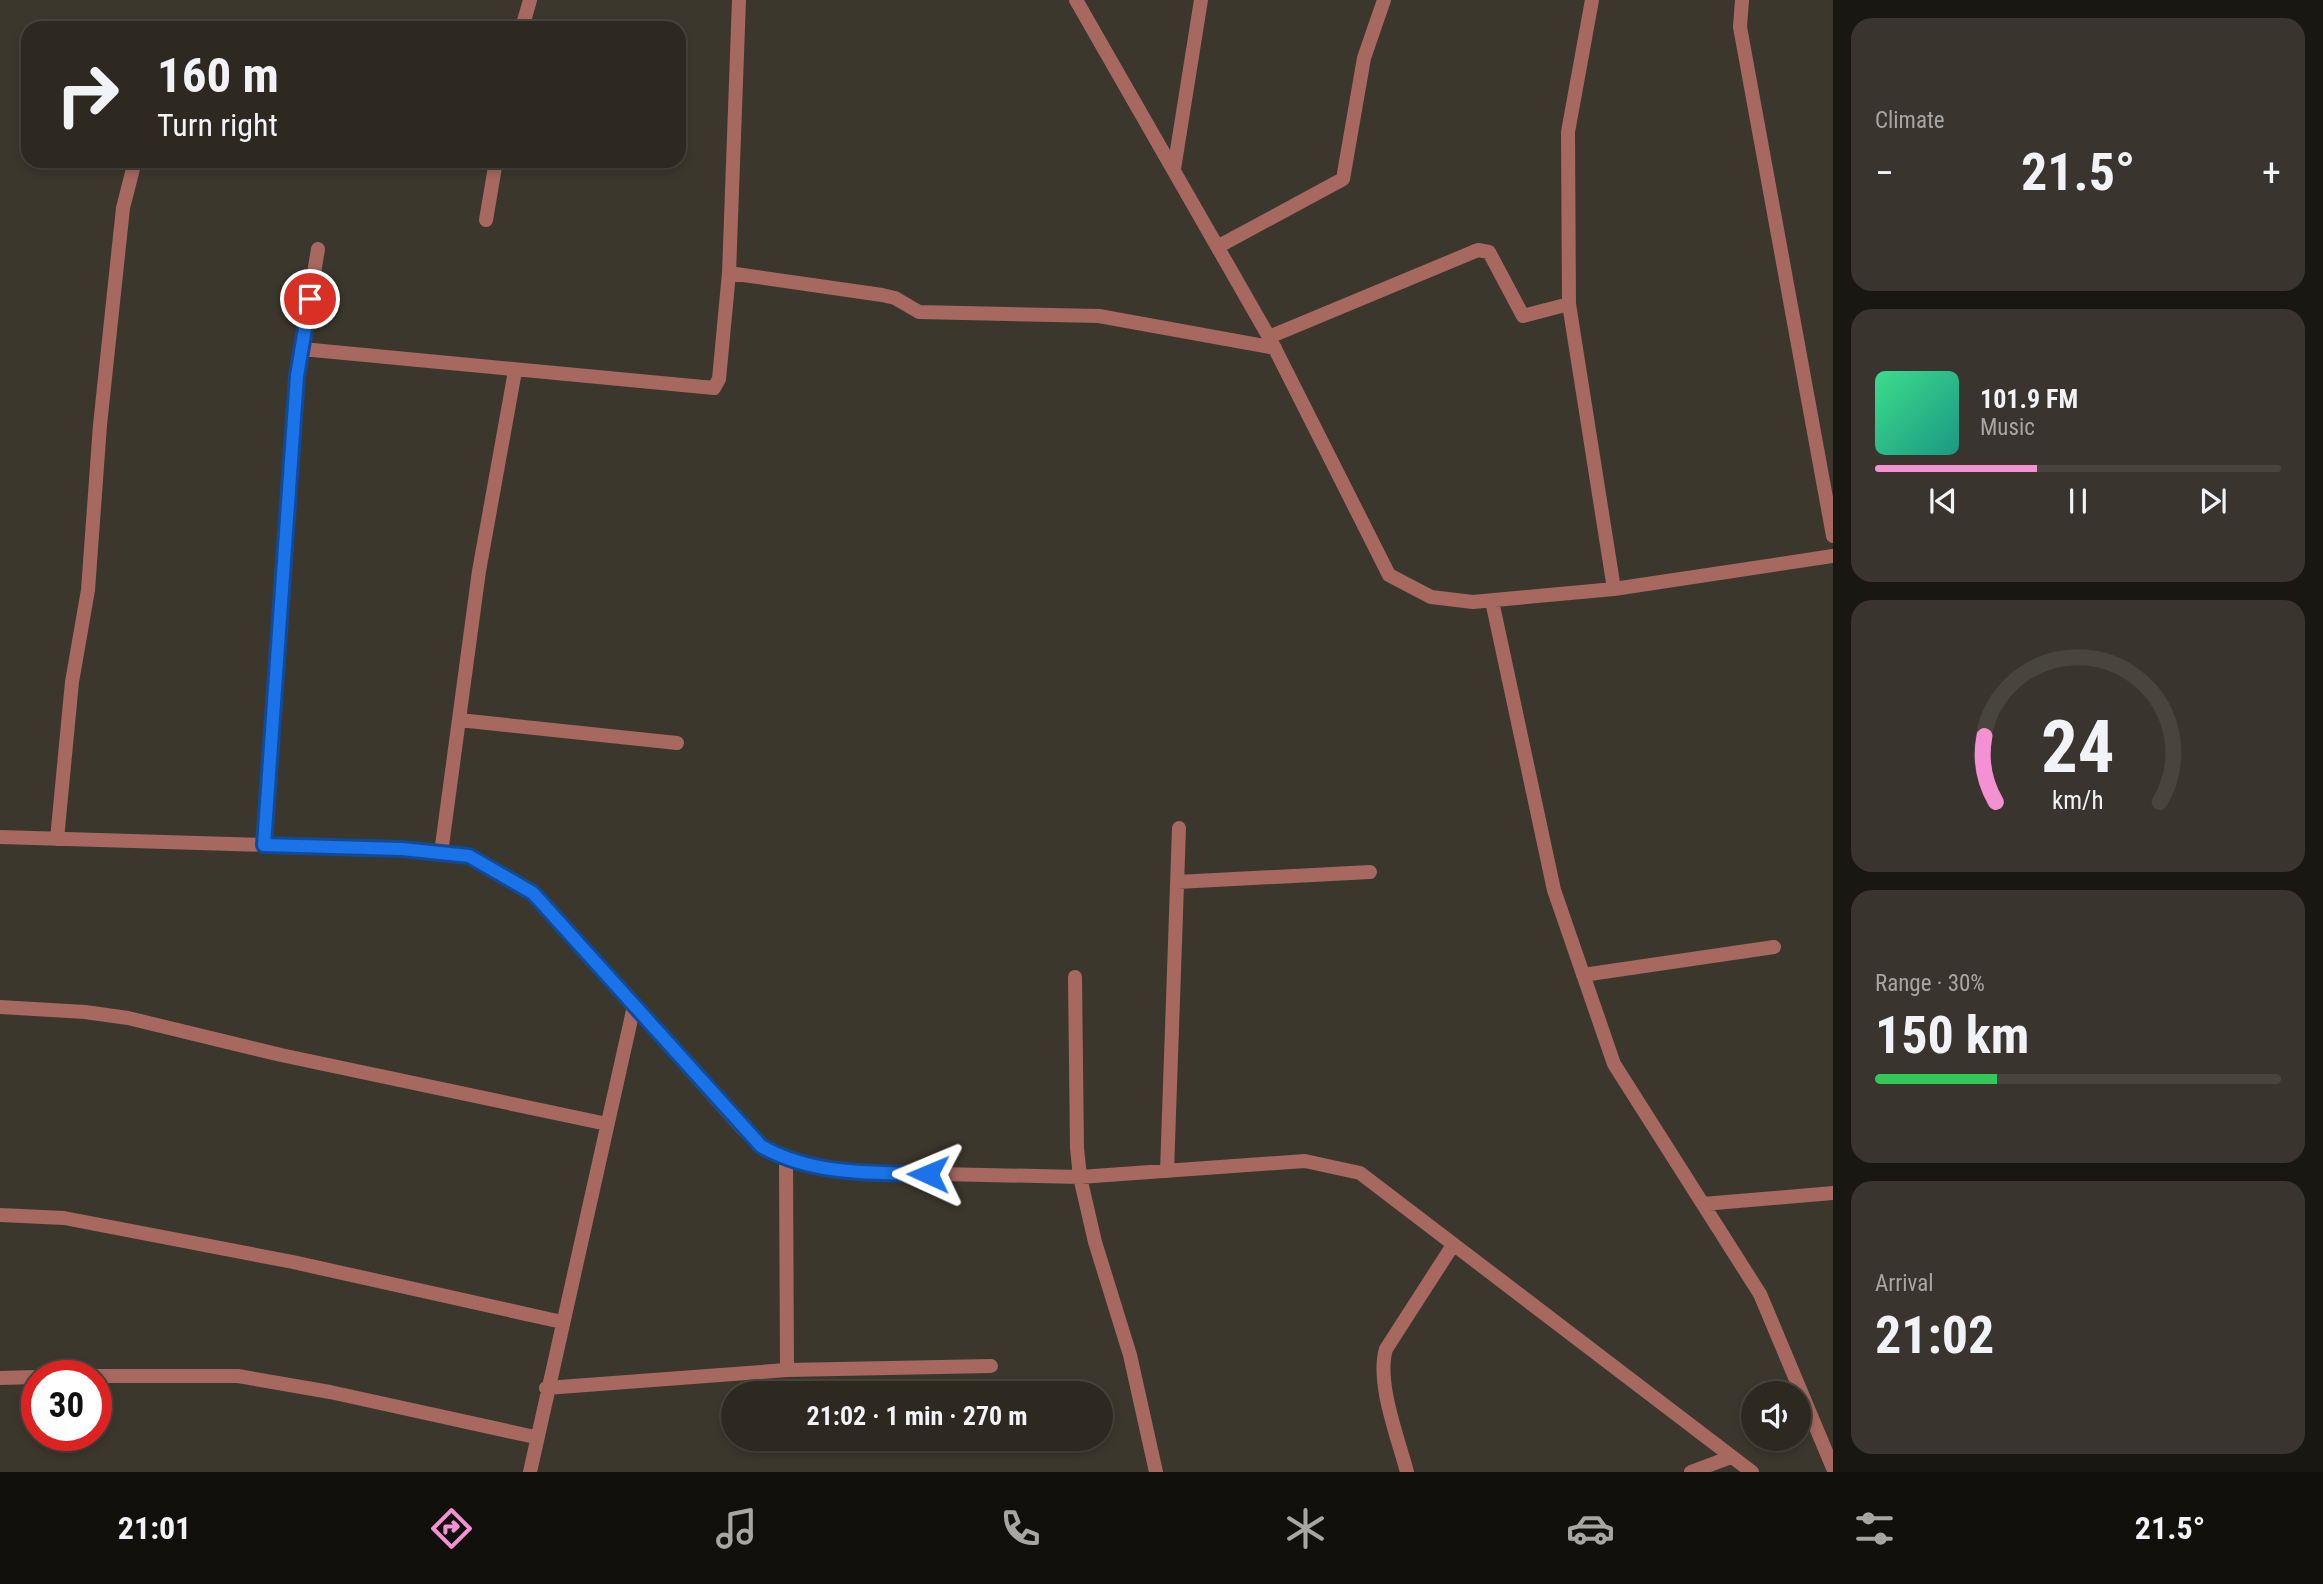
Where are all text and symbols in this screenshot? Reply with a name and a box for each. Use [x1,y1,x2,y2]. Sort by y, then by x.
text: 160 m [157,47,279,104]
icon: right [42,49,133,140]
text: Turn right [157,106,278,144]
text: Climate [1875,107,1945,134]
text: 21.5° [2021,142,2135,203]
text: − [1875,151,1894,195]
text: + [2262,151,2281,195]
pin [280,269,340,329]
icon: arrive [291,280,329,318]
text: 101.9 FM [1980,384,2078,414]
text: Music [1980,414,2035,441]
icon: previous [1924,482,1962,520]
icon: pause [2059,482,2097,520]
icon: next [2194,482,2232,520]
text: 24 [2041,704,2115,790]
text: km/h [2052,786,2104,815]
text: Range · 30% [1875,970,1985,997]
text: 150 km [1875,1005,2029,1066]
position arrow [891,1137,965,1211]
text: Arrival [1875,1270,1934,1297]
text: 21:02 [1875,1305,1994,1366]
speed limit sign: 30 [21,1360,112,1451]
map controls [1741,1381,1811,1451]
button: sound [1741,1381,1811,1451]
text: 21:02 · 1 min · 270 m [807,1401,1027,1431]
icon: directions [427,1504,476,1553]
icon: music [712,1504,761,1553]
icon: phone [996,1504,1045,1553]
icon: climate [1281,1504,1330,1553]
icon: car [1566,1504,1615,1553]
icon: filters [1850,1504,1899,1553]
text: 21:01 [118,1509,191,1547]
text: 21.5° [2135,1509,2205,1547]

